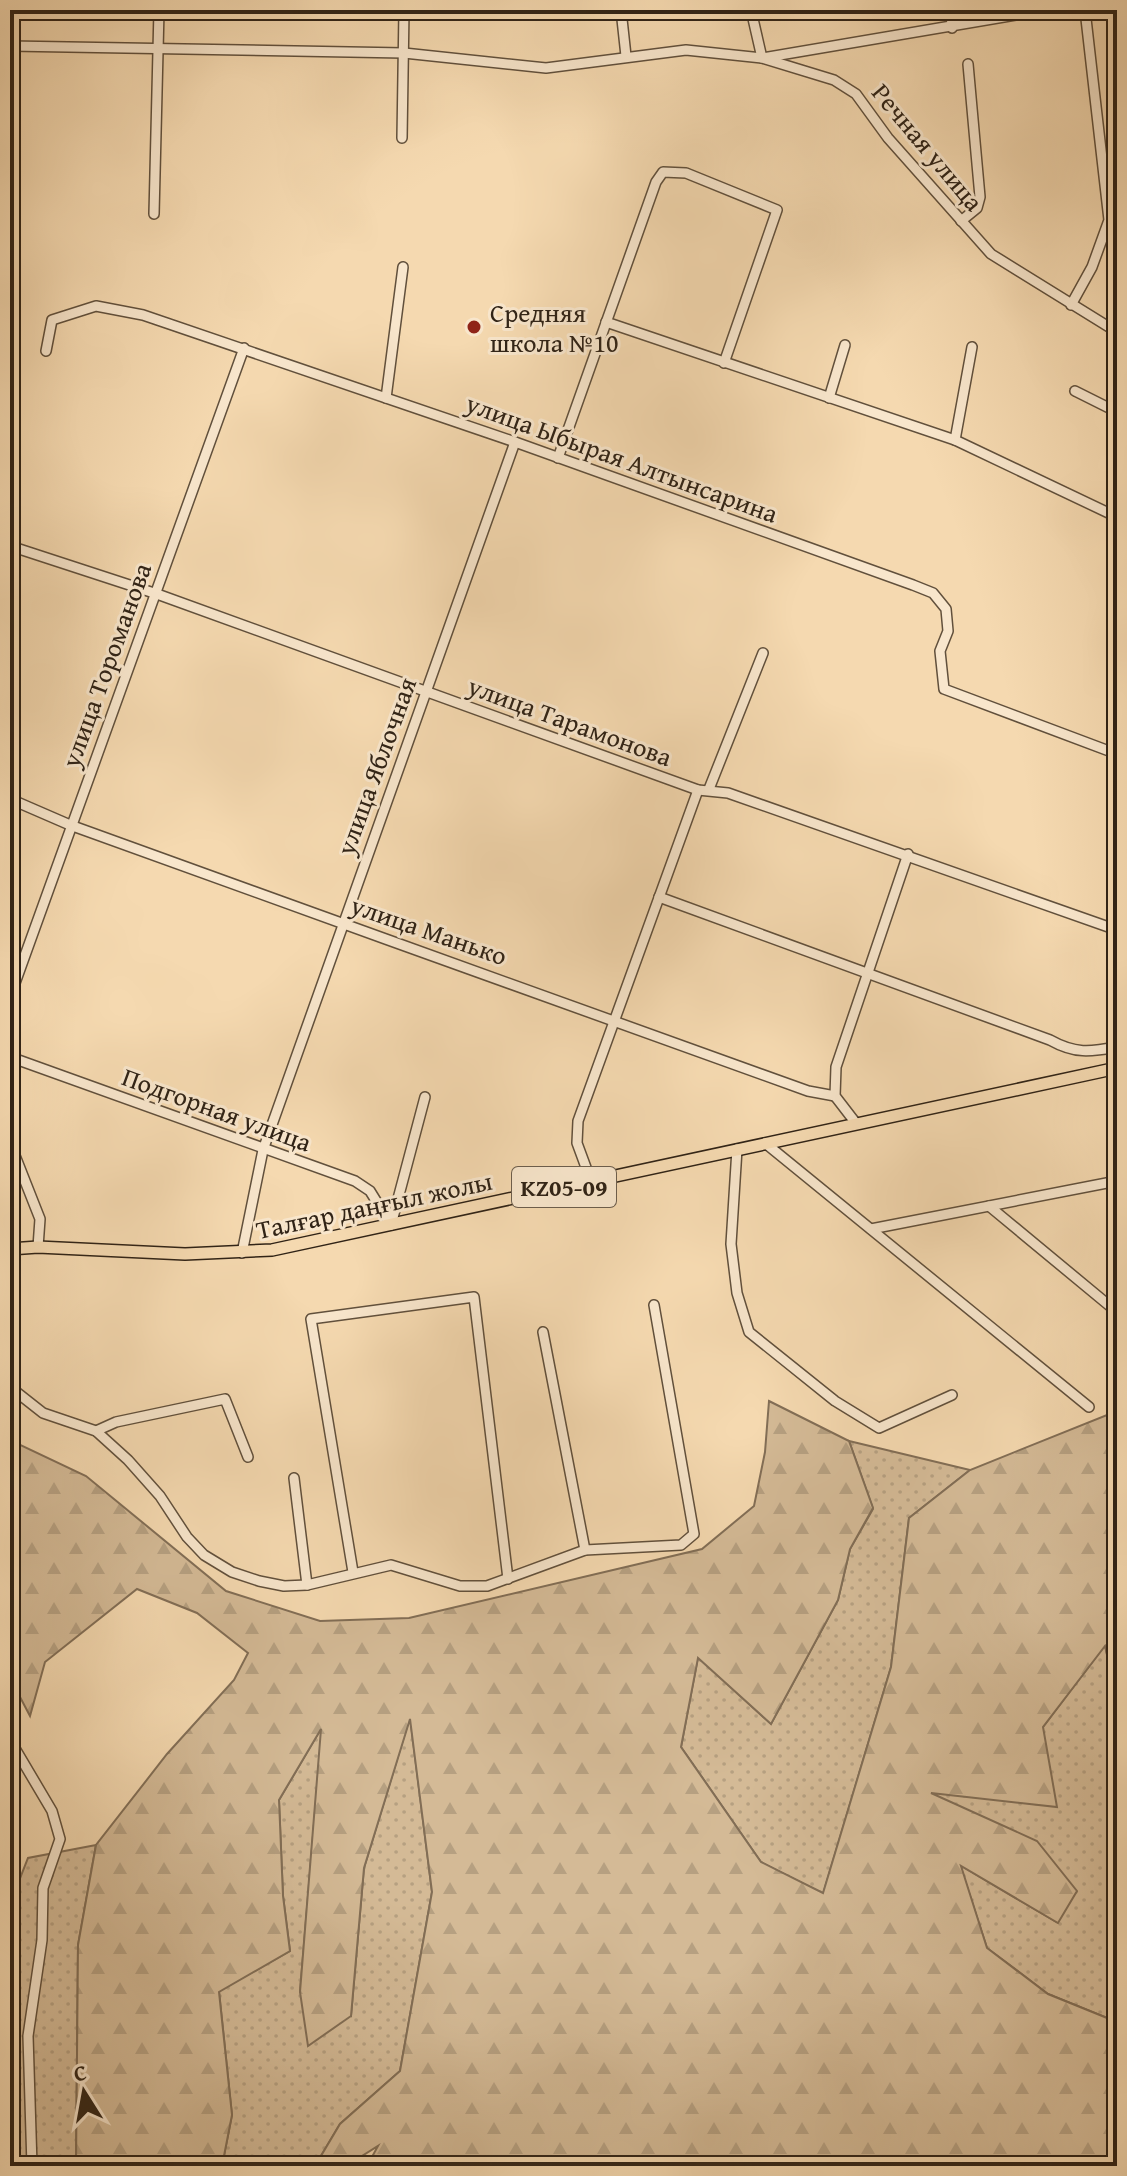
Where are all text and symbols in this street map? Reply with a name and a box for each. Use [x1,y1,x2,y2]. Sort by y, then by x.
street label: Речная улица [863,74,994,220]
place label: Средняя школа №10 [490,293,619,362]
marker: Средняя школа №10 [465,318,483,336]
street label: улица Ыбырая Алтынсарина [460,383,784,533]
street label: улица Тороманова [50,557,161,774]
street label: улица Тарамонова [462,666,678,776]
street label: улица Яблочная [325,672,426,861]
street label: улица Манько [345,885,512,975]
street label: Подгорная улица [117,1057,318,1162]
street label: Талғар даңғыл жолы [252,1161,496,1249]
road number: KZ05-09 [512,1167,616,1207]
north arrow [44,2052,124,2132]
text: С [71,2055,89,2089]

